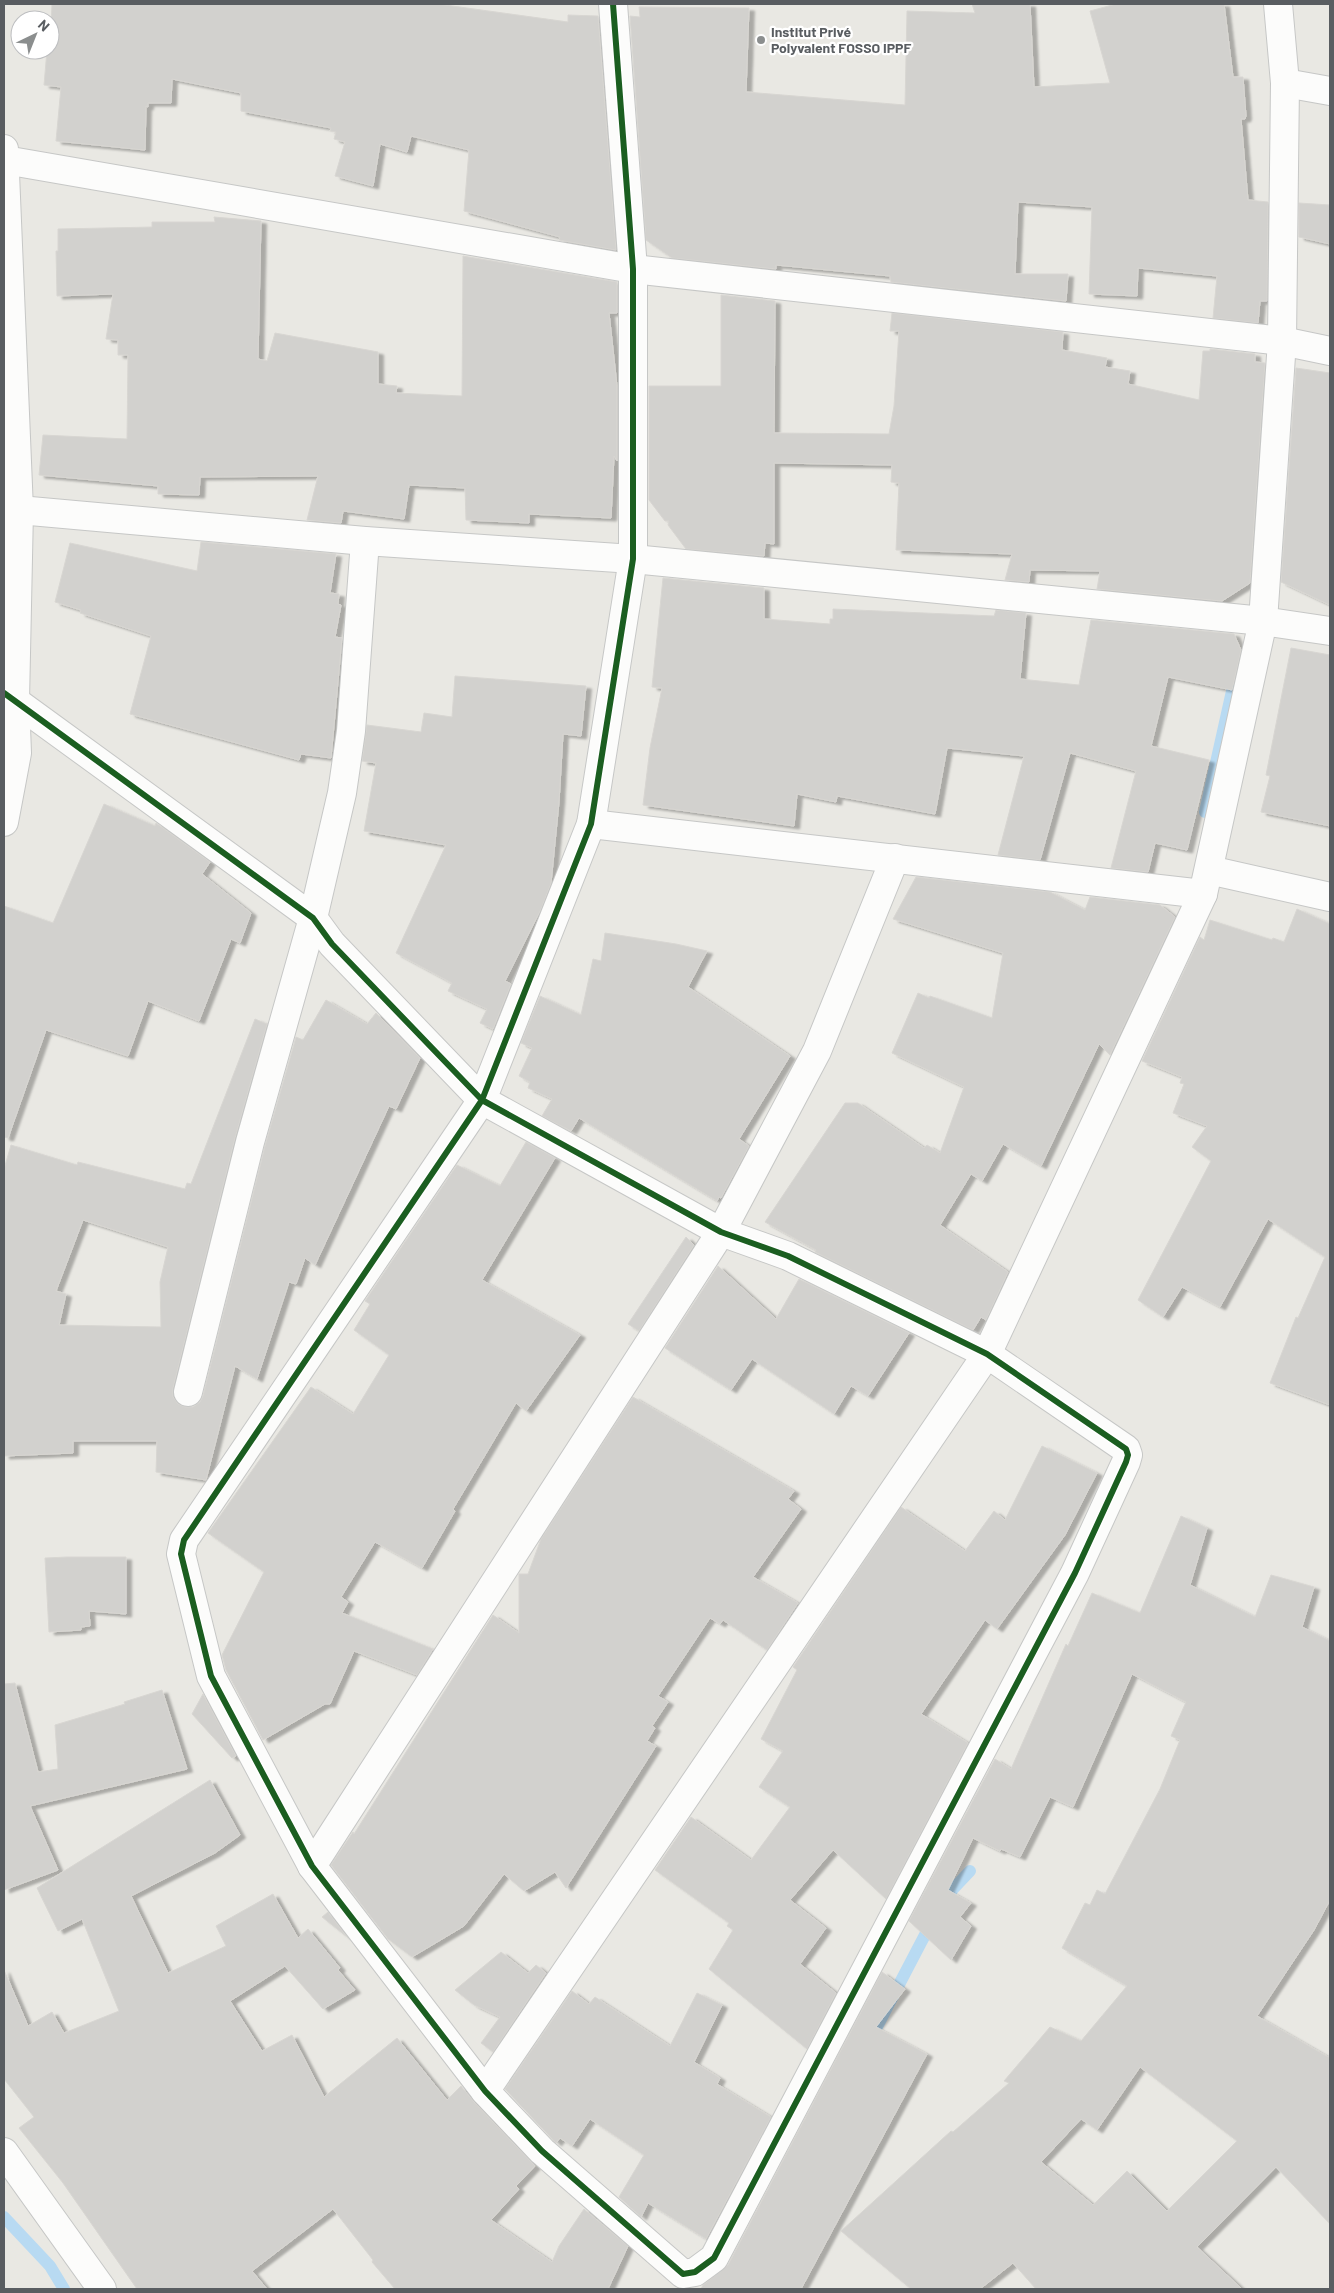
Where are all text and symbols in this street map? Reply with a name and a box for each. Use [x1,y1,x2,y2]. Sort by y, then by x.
north arrow [10,10,60,60]
text: N [35,16,53,35]
place label: Institut Privé Polyvalent FOSSO IPPF [771,23,911,56]
marker: Institut Privé Polyvalent FOSSO IPPF [755,34,767,46]

